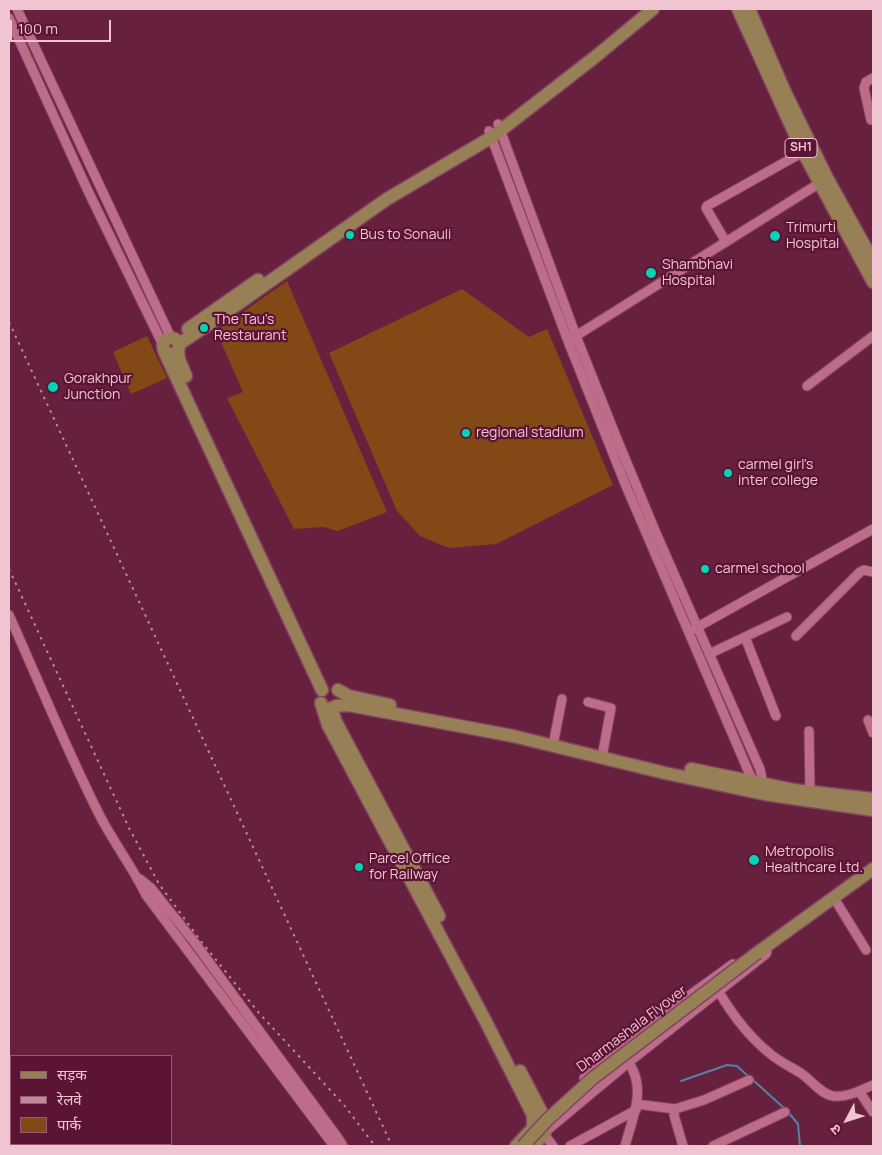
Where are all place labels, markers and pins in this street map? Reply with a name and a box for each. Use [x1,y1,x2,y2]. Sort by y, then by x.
place label: Trimurti Hospital [786,220,839,252]
place label: Bus to Sonauli [360,227,451,243]
marker: Bus to Sonauli [344,229,356,241]
marker: Trimurti Hospital [768,229,782,243]
place label: Shambhavi Hospital [662,257,733,290]
marker: Shambhavi Hospital [644,266,658,280]
place label: The Tau's Restaurant [214,312,287,344]
marker: The Tau's Restaurant [198,322,210,334]
place label: Gorakhpur Junction [64,371,132,404]
marker: Gorakhpur Junction [46,380,60,394]
place label: regional stadium [476,425,584,441]
marker: regional stadium [460,427,472,439]
place label: carmel girl's inter college [738,457,818,490]
marker: carmel girl's inter college [722,467,734,479]
place label: carmel school [715,561,805,577]
marker: carmel school [699,563,711,575]
place label: Metropolis Healthcare Ltd. [765,844,863,876]
place label: Parcel Office for Railway [369,851,450,884]
marker: Metropolis Healthcare Ltd. [747,853,761,867]
marker: Parcel Office for Railway [353,861,365,873]

